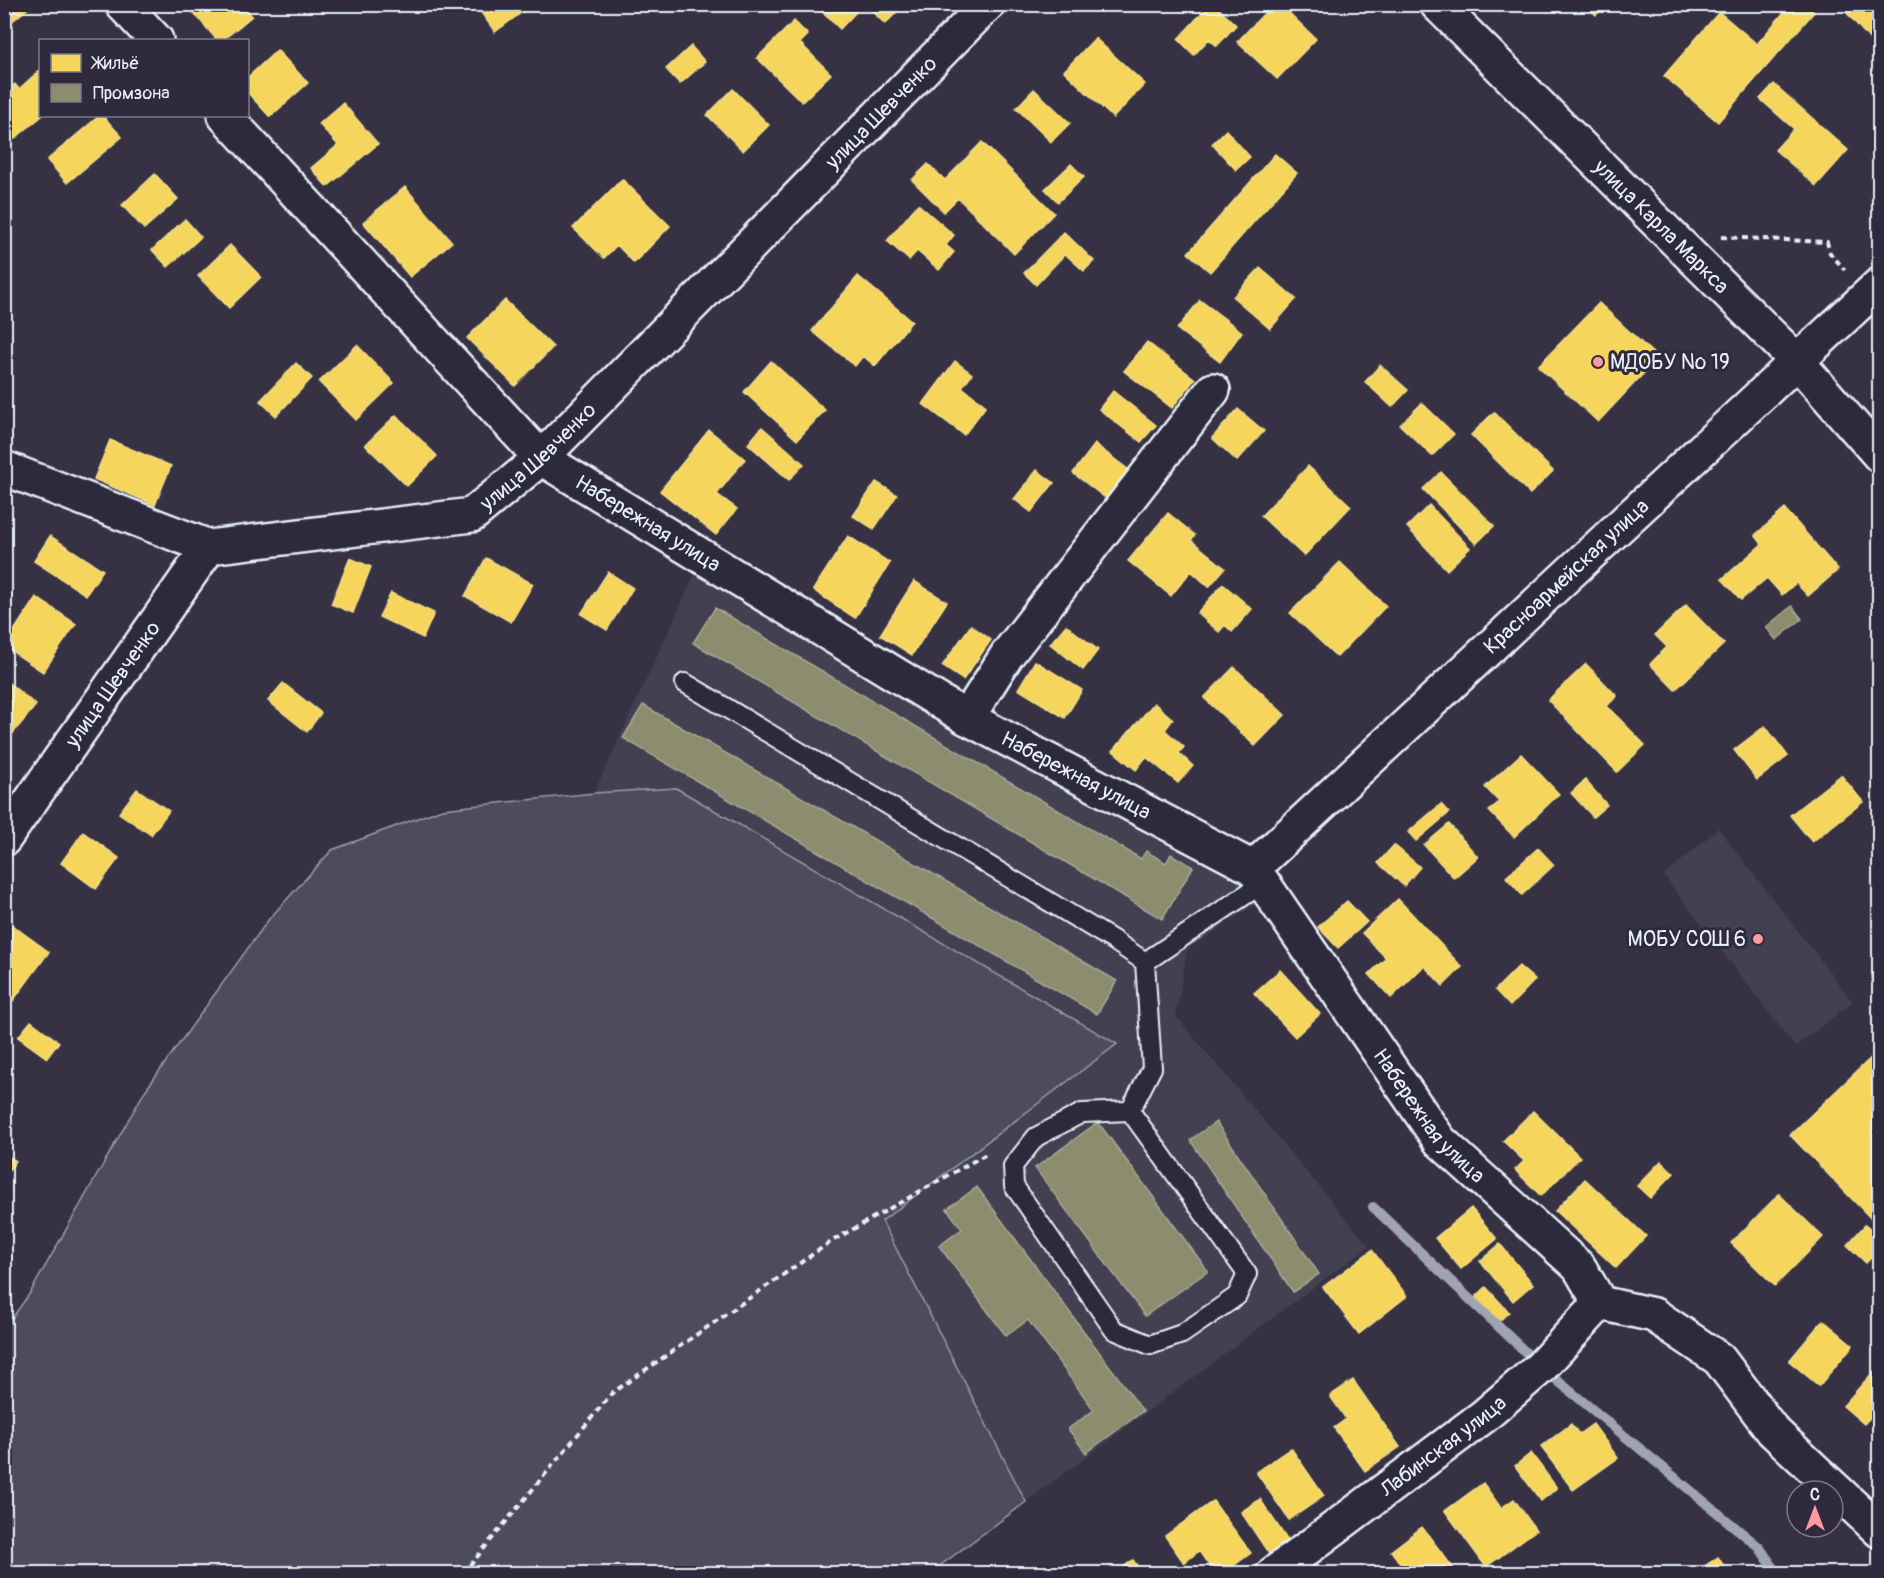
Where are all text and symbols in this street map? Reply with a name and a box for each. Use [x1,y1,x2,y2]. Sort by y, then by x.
legend [39,39,249,117]
street label: улица Шевченко [819,51,943,176]
text: Жильё [90,52,139,75]
text: Промзона [93,82,170,105]
street label: улица Карла Маркса [1587,153,1734,300]
place label: МДОБУ № 19 [1610,349,1730,376]
marker: МДОБУ № 19 [1591,355,1605,369]
street label: улица Шевченко [474,397,602,517]
street label: Набережная улица [570,469,725,578]
street label: Красноармейская улица [1478,493,1655,660]
street label: улица Шевченко [59,616,167,754]
street label: Набережная улица [996,725,1156,826]
place label: МОБУ СОШ 6 [1628,926,1746,953]
marker: МОБУ СОШ 6 [1751,932,1765,946]
street label: Набережная улица [1367,1043,1490,1189]
street label: Лабинская улица [1374,1390,1512,1504]
north arrow [1785,1479,1845,1539]
text: С [1810,1485,1820,1505]

